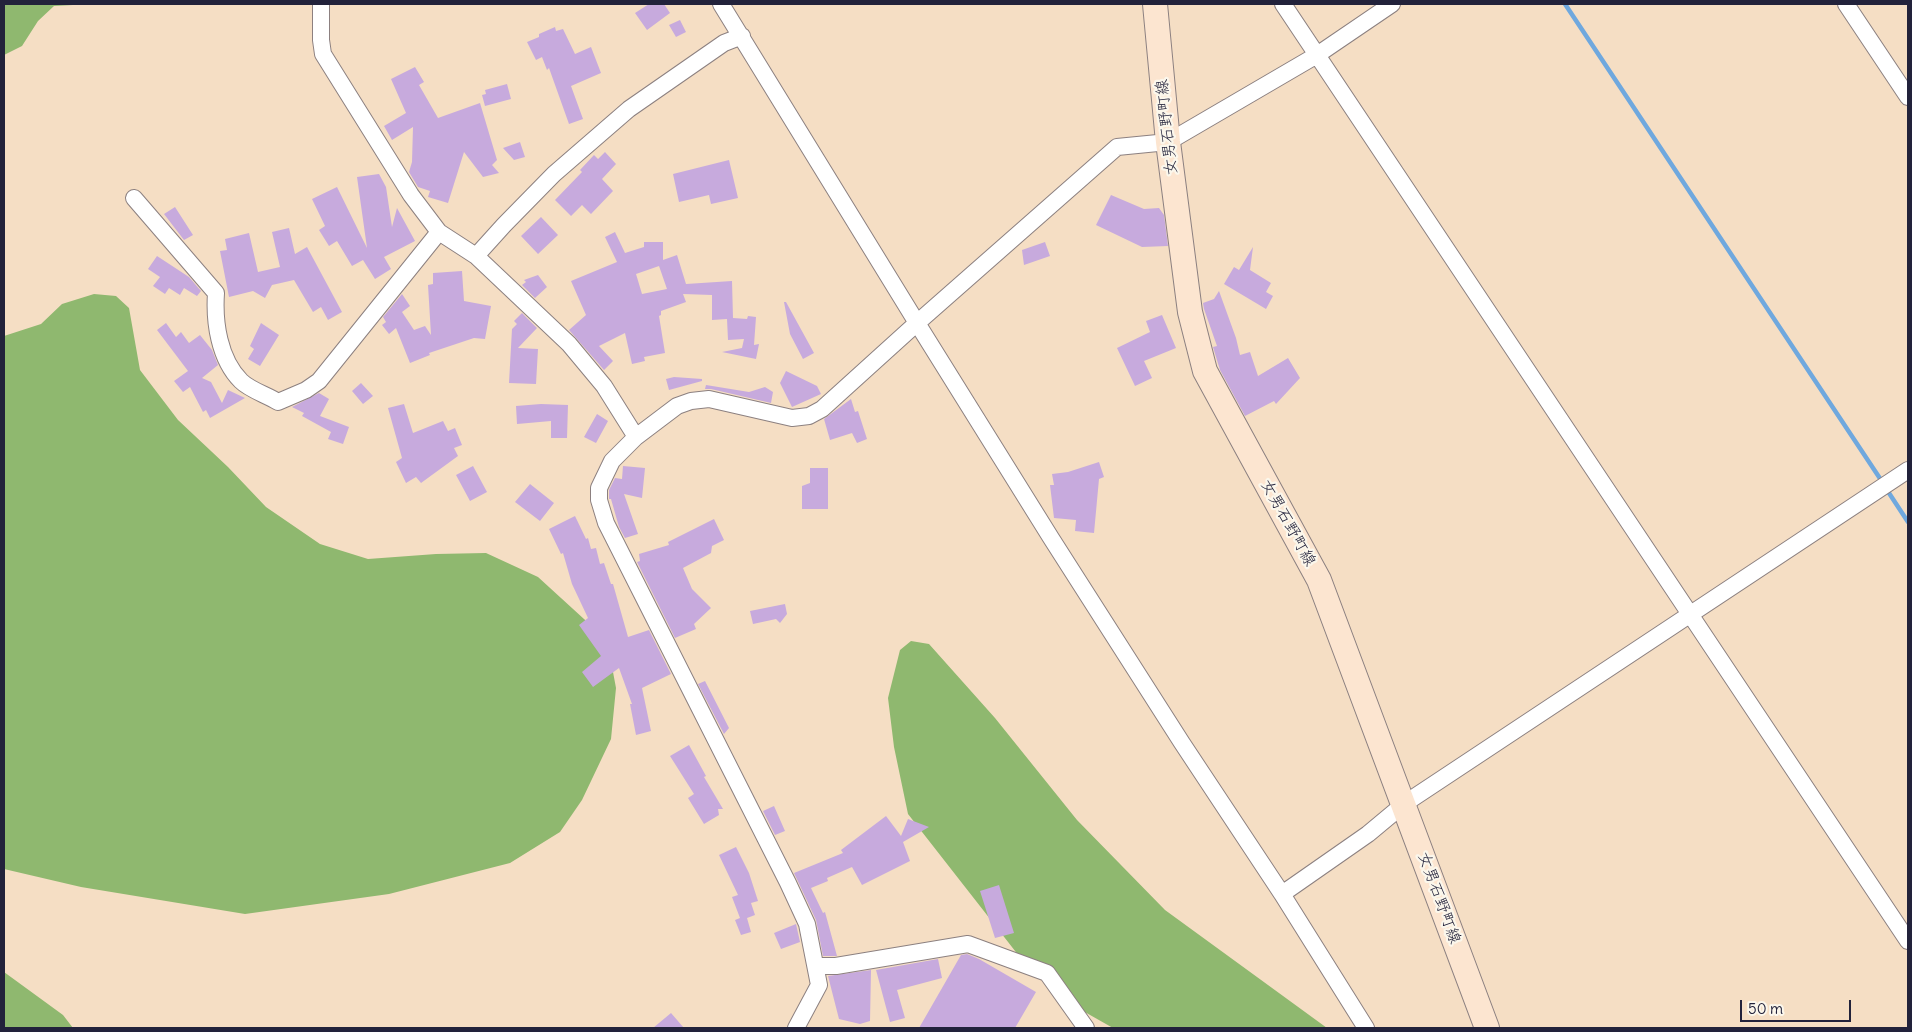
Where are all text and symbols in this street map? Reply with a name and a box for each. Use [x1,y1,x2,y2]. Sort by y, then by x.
street label: 女男石野町線 [1152,78,1182,176]
street label: 女男石野町線 [1256,476,1320,570]
street label: 女男石野町線 [1414,850,1464,946]
scale bar [1742,990,1853,1022]
text: 50 m [1748,999,1783,1018]

